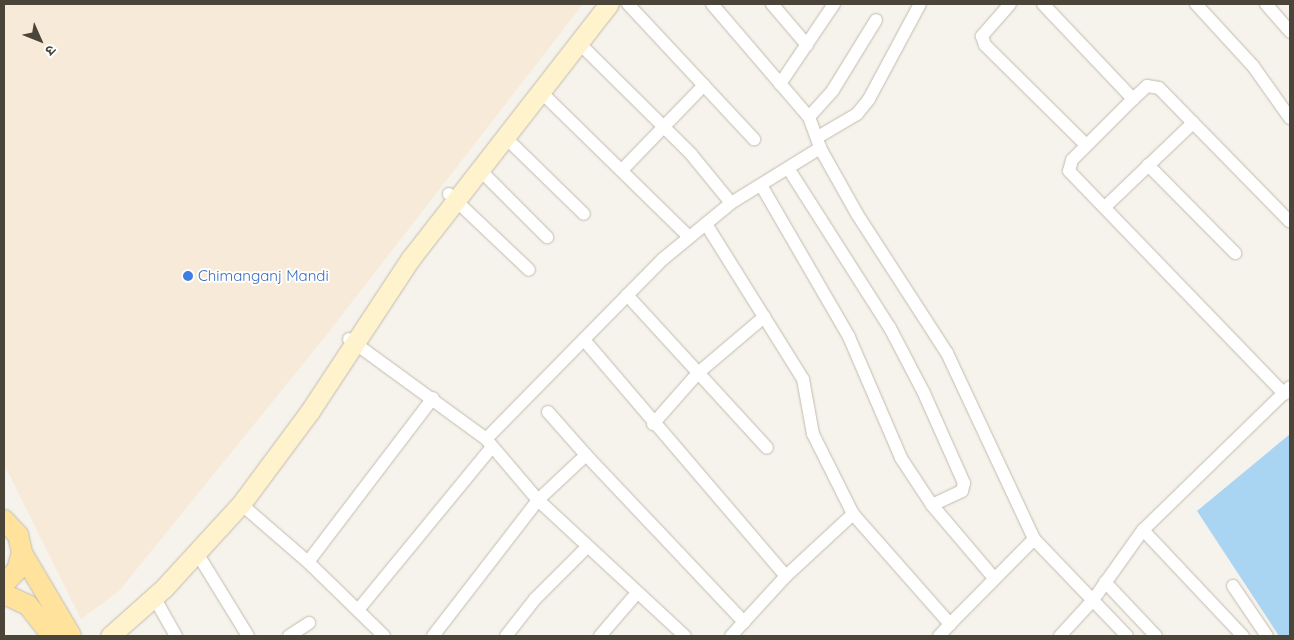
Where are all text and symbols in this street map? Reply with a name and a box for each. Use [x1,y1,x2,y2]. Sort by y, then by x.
north arrow [15,15,65,65]
text: उ [41,41,60,60]
place label: Chimanganj Mandi [198,267,329,285]
marker: Chimanganj Mandi [182,270,194,282]

